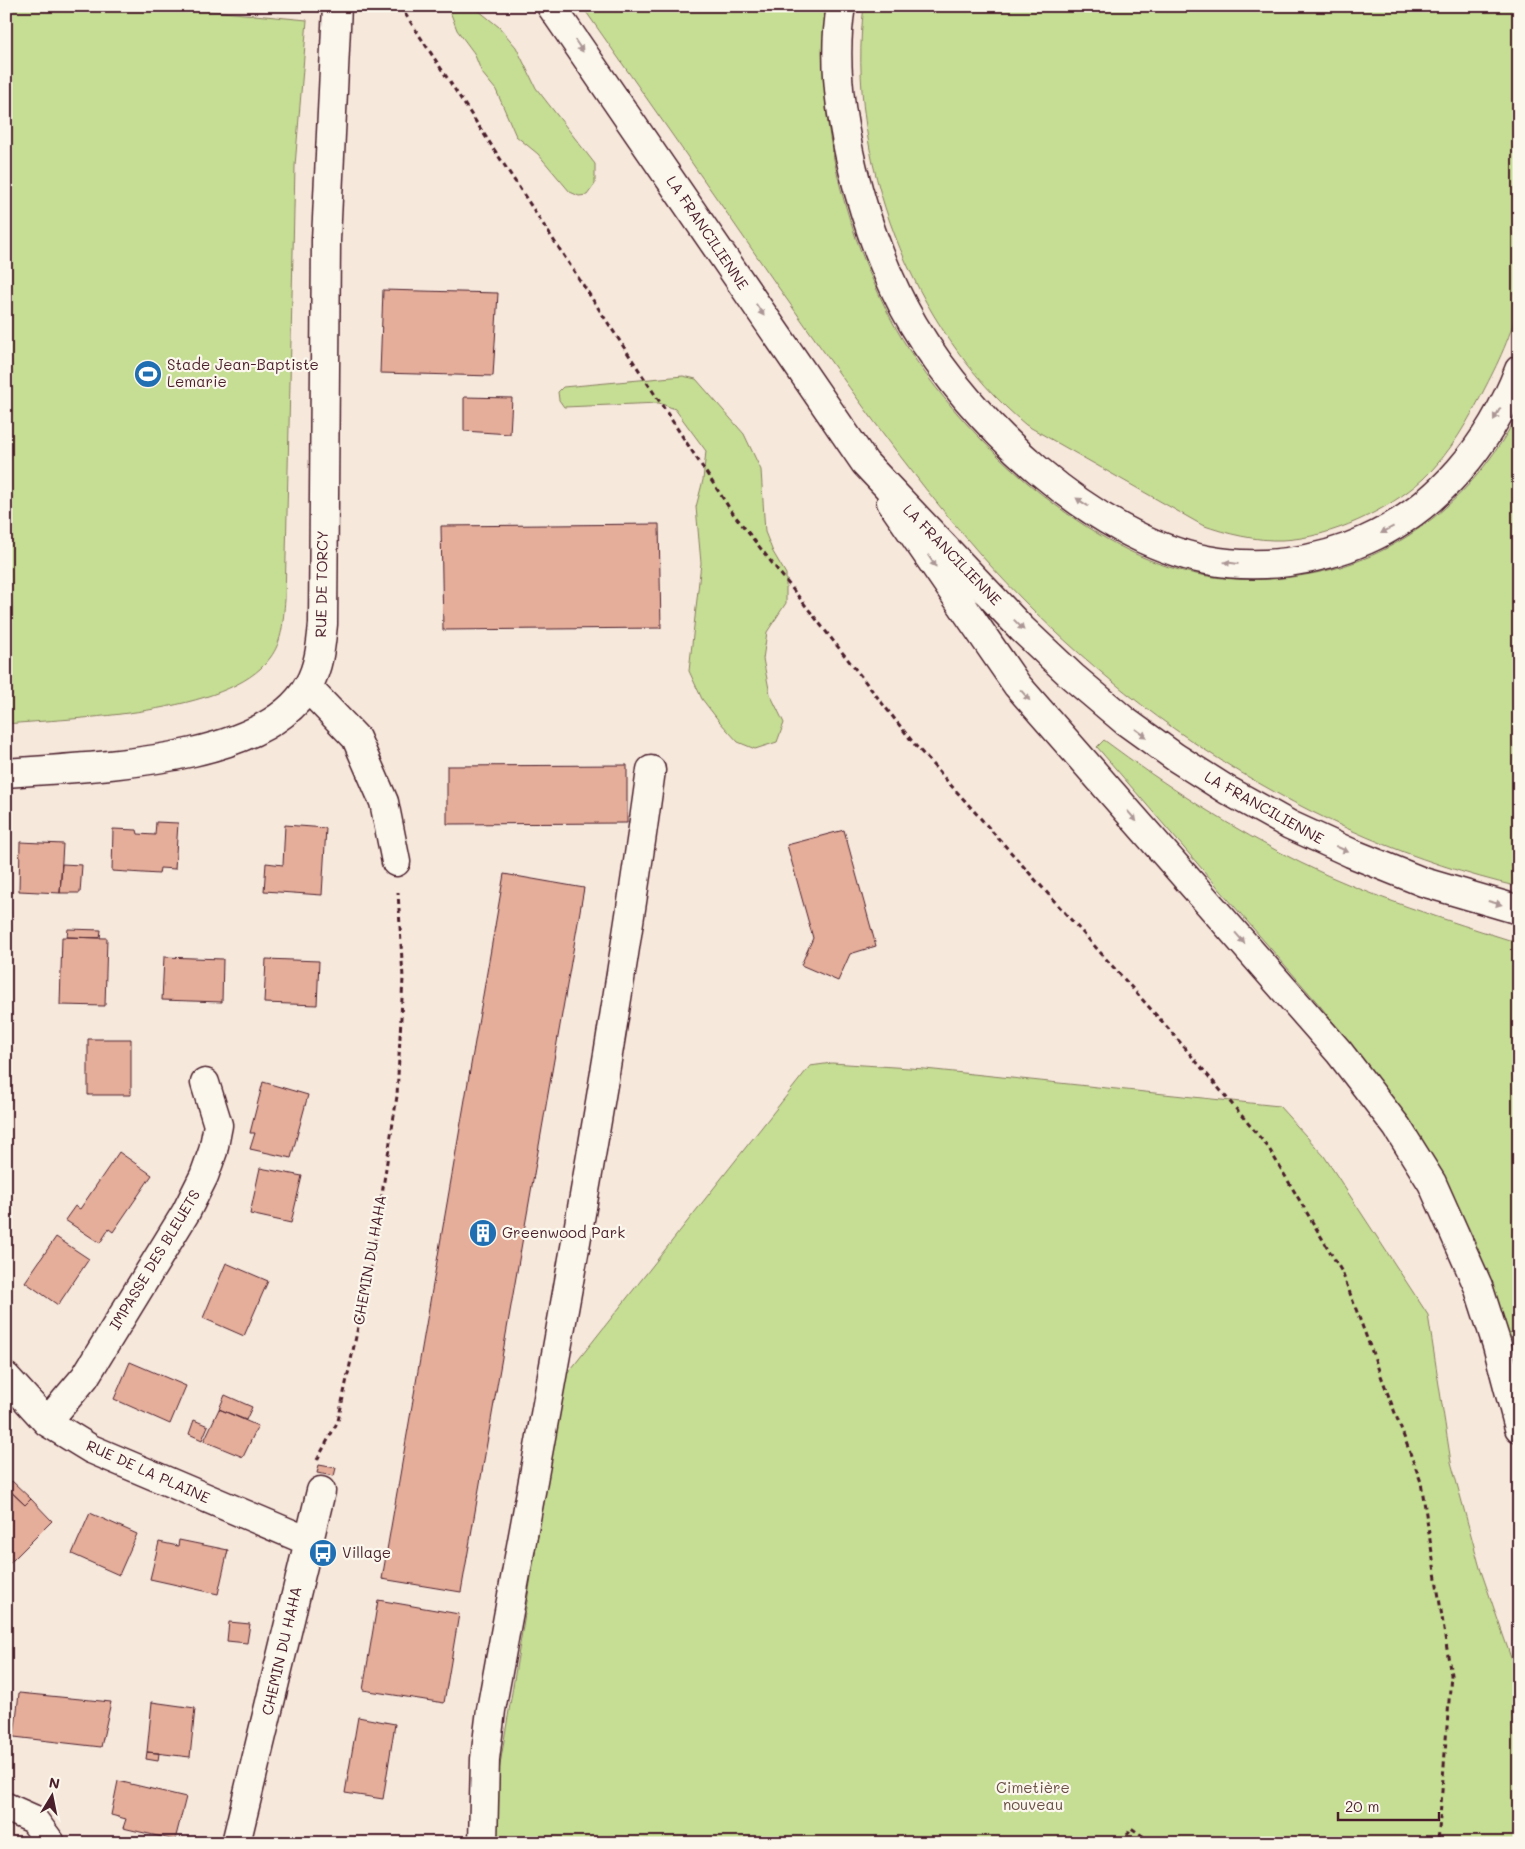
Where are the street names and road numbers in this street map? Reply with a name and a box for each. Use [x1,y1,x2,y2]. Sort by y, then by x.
street label: LA FRANCILIENNE [662,171,754,294]
street label: LA FRANCILIENNE [899,499,1007,610]
street label: RUE DE TORCY [310,530,332,638]
street label: LA FRANCILIENNE [1201,766,1328,848]
street label: IMPASSE DES BLEUETS [104,1186,204,1333]
street label: CHEMIN DU HAHA [348,1193,390,1326]
street label: RUE DE LA PLAINE [83,1435,214,1508]
street label: CHEMIN DU HAHA [256,1584,306,1717]

